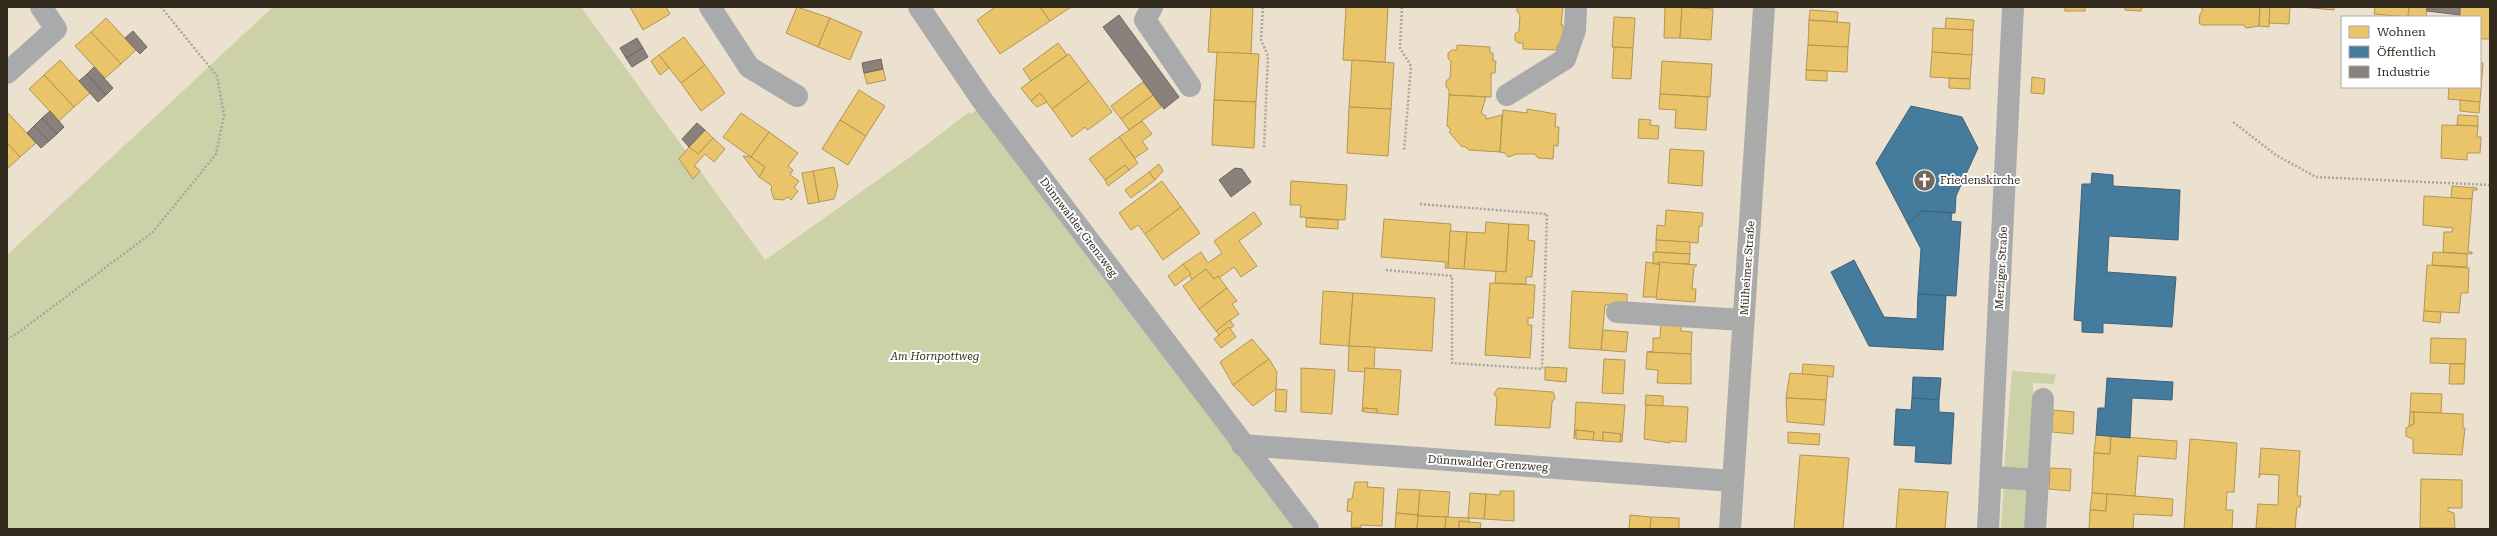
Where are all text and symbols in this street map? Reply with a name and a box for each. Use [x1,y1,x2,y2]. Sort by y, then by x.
legend [2341,16,2481,88]
text: Wohnen [2377,25,2426,39]
text: Öffentlich [2377,45,2436,59]
text: Industrie [2377,65,2430,79]
church icon: Friedenskirche [1912,167,1938,193]
place label: Friedenskirche [1940,174,2020,187]
street label: Dünnwalder Grenzweg [1037,175,1121,280]
street label: Mülheimer Straße [1738,220,1757,316]
street label: Merziger Straße [1993,226,2010,310]
park label: Am Hornpottweg [890,350,980,363]
street label: Dünnwalder Grenzweg [1427,453,1549,474]

